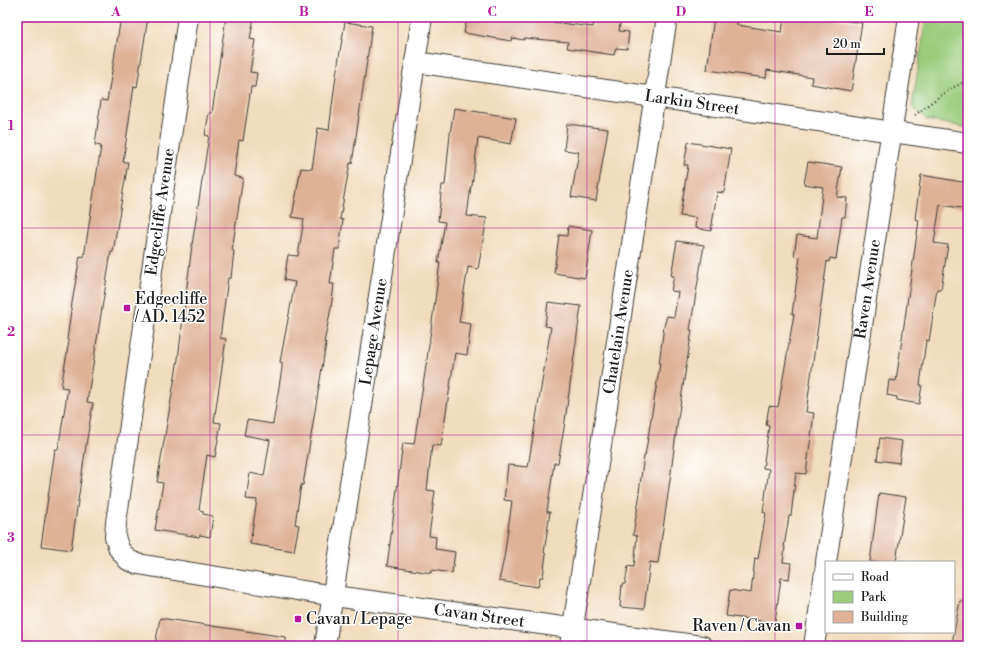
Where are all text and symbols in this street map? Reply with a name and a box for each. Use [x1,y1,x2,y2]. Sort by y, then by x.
text: A [110,4,121,20]
text: B [299,4,309,20]
text: C [487,4,497,20]
text: D [676,4,686,20]
text: E [864,4,874,20]
scale bar [827,30,884,56]
text: 20 m [833,37,861,52]
street label: Larkin Street [643,86,741,119]
text: 1 [8,118,15,134]
street label: Edgecliffe Avenue [141,147,179,277]
street label: Raven Avenue [850,238,885,341]
street label: Chatelain Avenue [599,268,638,396]
street label: Lepage Avenue [355,277,392,387]
place label: Edgecliffe / AD. 1452 [134,289,207,327]
marker: Edgecliffe / AD. 1452 [122,303,132,313]
text: 2 [7,324,15,340]
text: 3 [7,530,15,546]
legend [825,561,955,633]
text: Road [861,570,889,585]
text: Park [861,590,887,605]
street label: Cavan Street [433,600,526,632]
place label: Cavan / Lepage [306,609,412,629]
text: Building [860,610,909,625]
marker: Cavan / Lepage [293,614,303,624]
place label: Raven / Cavan [692,616,791,636]
marker: Raven / Cavan [794,621,804,631]

